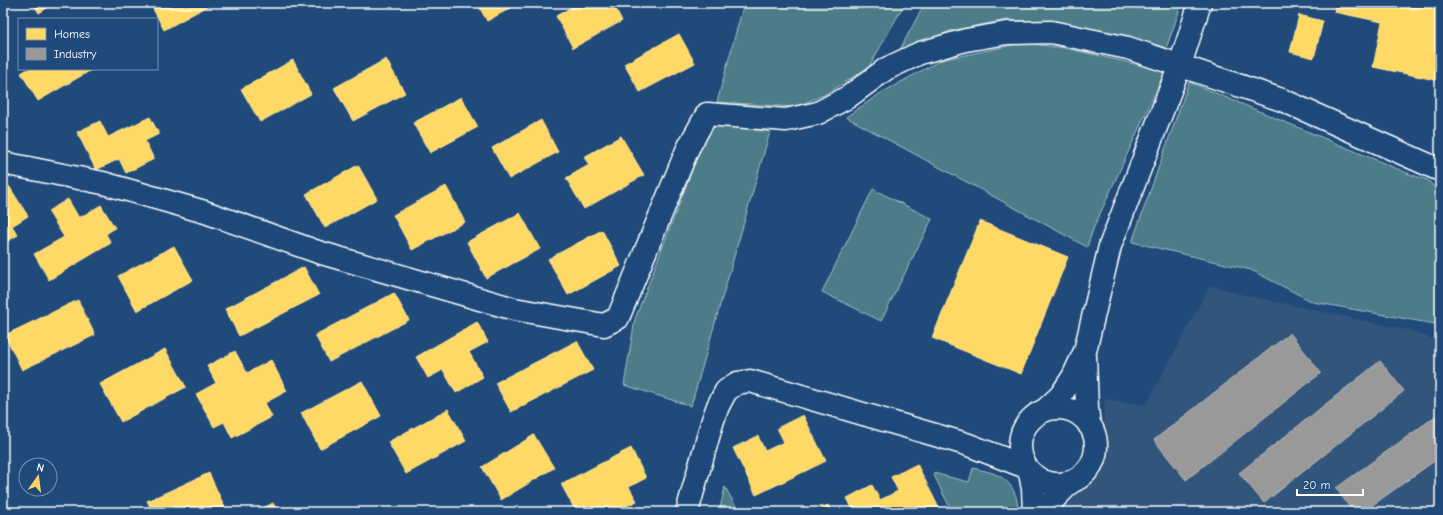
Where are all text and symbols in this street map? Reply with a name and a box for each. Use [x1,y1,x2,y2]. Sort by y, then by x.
legend [18,18,158,70]
text: Homes [54,27,90,41]
text: Industry [54,47,97,61]
north arrow [18,457,58,497]
text: N [35,461,45,475]
scale bar [1297,471,1363,497]
text: 20 m [1303,478,1331,492]

